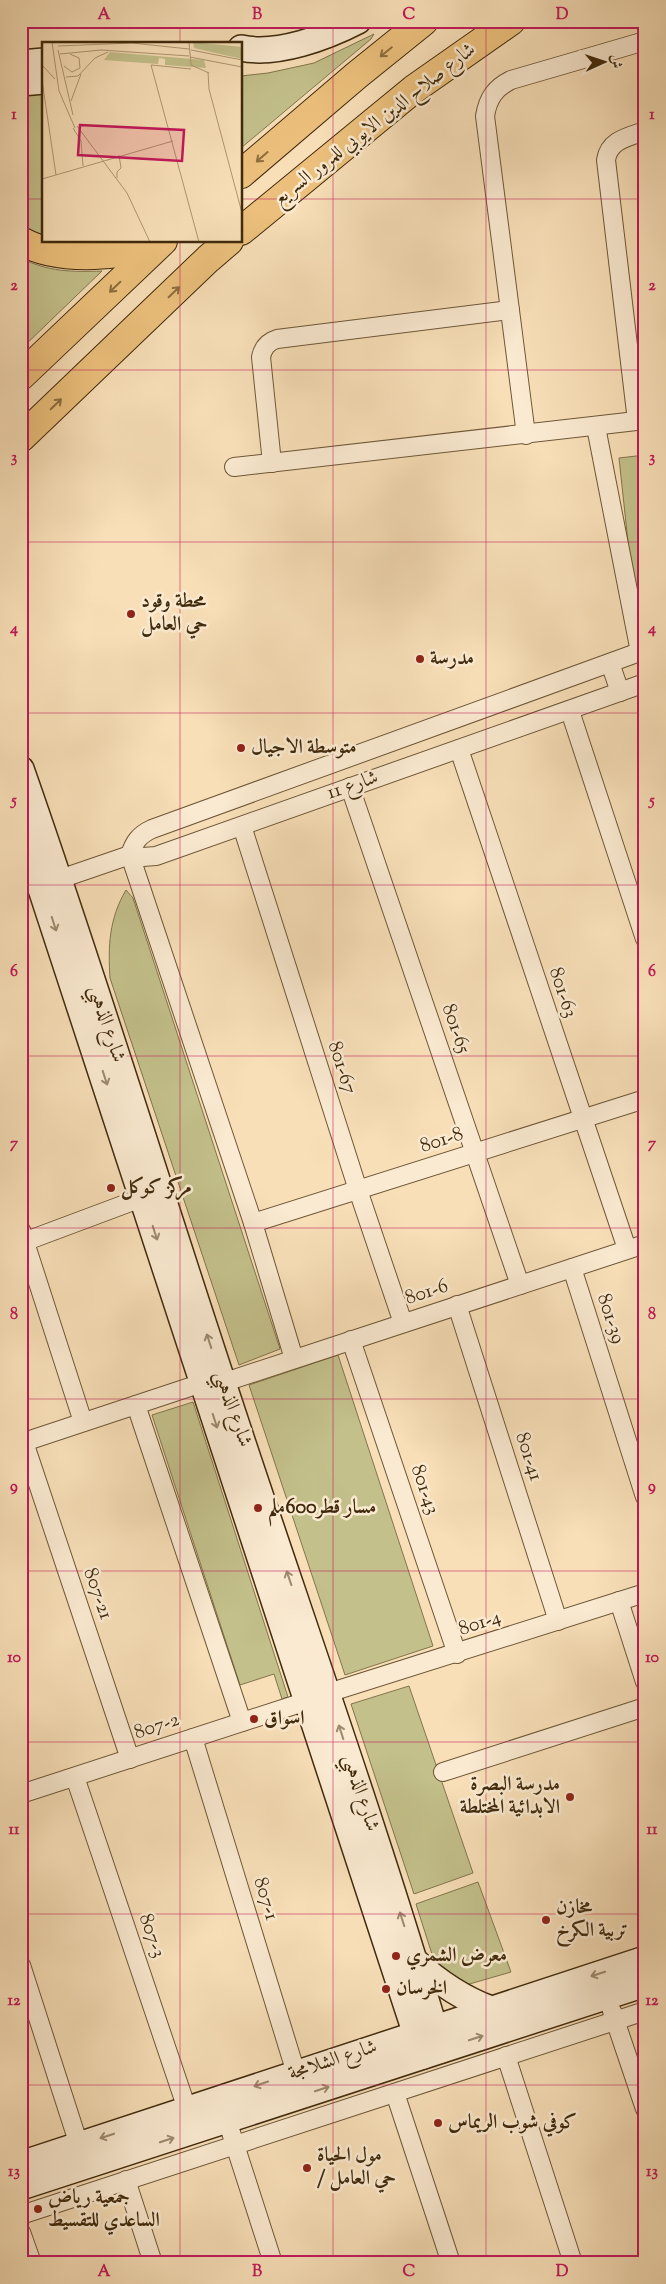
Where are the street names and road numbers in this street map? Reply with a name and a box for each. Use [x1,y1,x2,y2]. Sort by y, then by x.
street label: شارع صلاح الدين الايوبي للمرور السريع [267,36,483,214]
street label: شارع 11 [323,764,383,809]
street label: 801-63 [540,964,584,1022]
street label: شارع الذهبي [78,982,132,1067]
street label: 801-65 [433,1000,477,1058]
street label: 801-67 [319,1038,363,1098]
street label: 801-8 [417,1120,467,1162]
street label: 801-6 [402,1272,452,1314]
street label: 801-39 [588,1290,632,1348]
street label: شارع الذهبي [203,1367,259,1452]
street label: 801-41 [507,1429,550,1485]
street label: 801-43 [402,1461,446,1519]
street label: 807-21 [75,1564,119,1624]
street label: 801-4 [455,1604,505,1644]
street label: 807-2 [131,1706,183,1748]
street label: شارع الذهبي [332,1751,386,1836]
street label: 807-1 [245,1874,285,1924]
street label: 807-3 [130,1910,172,1962]
street label: شارع الشلامجة [285,2033,381,2090]

